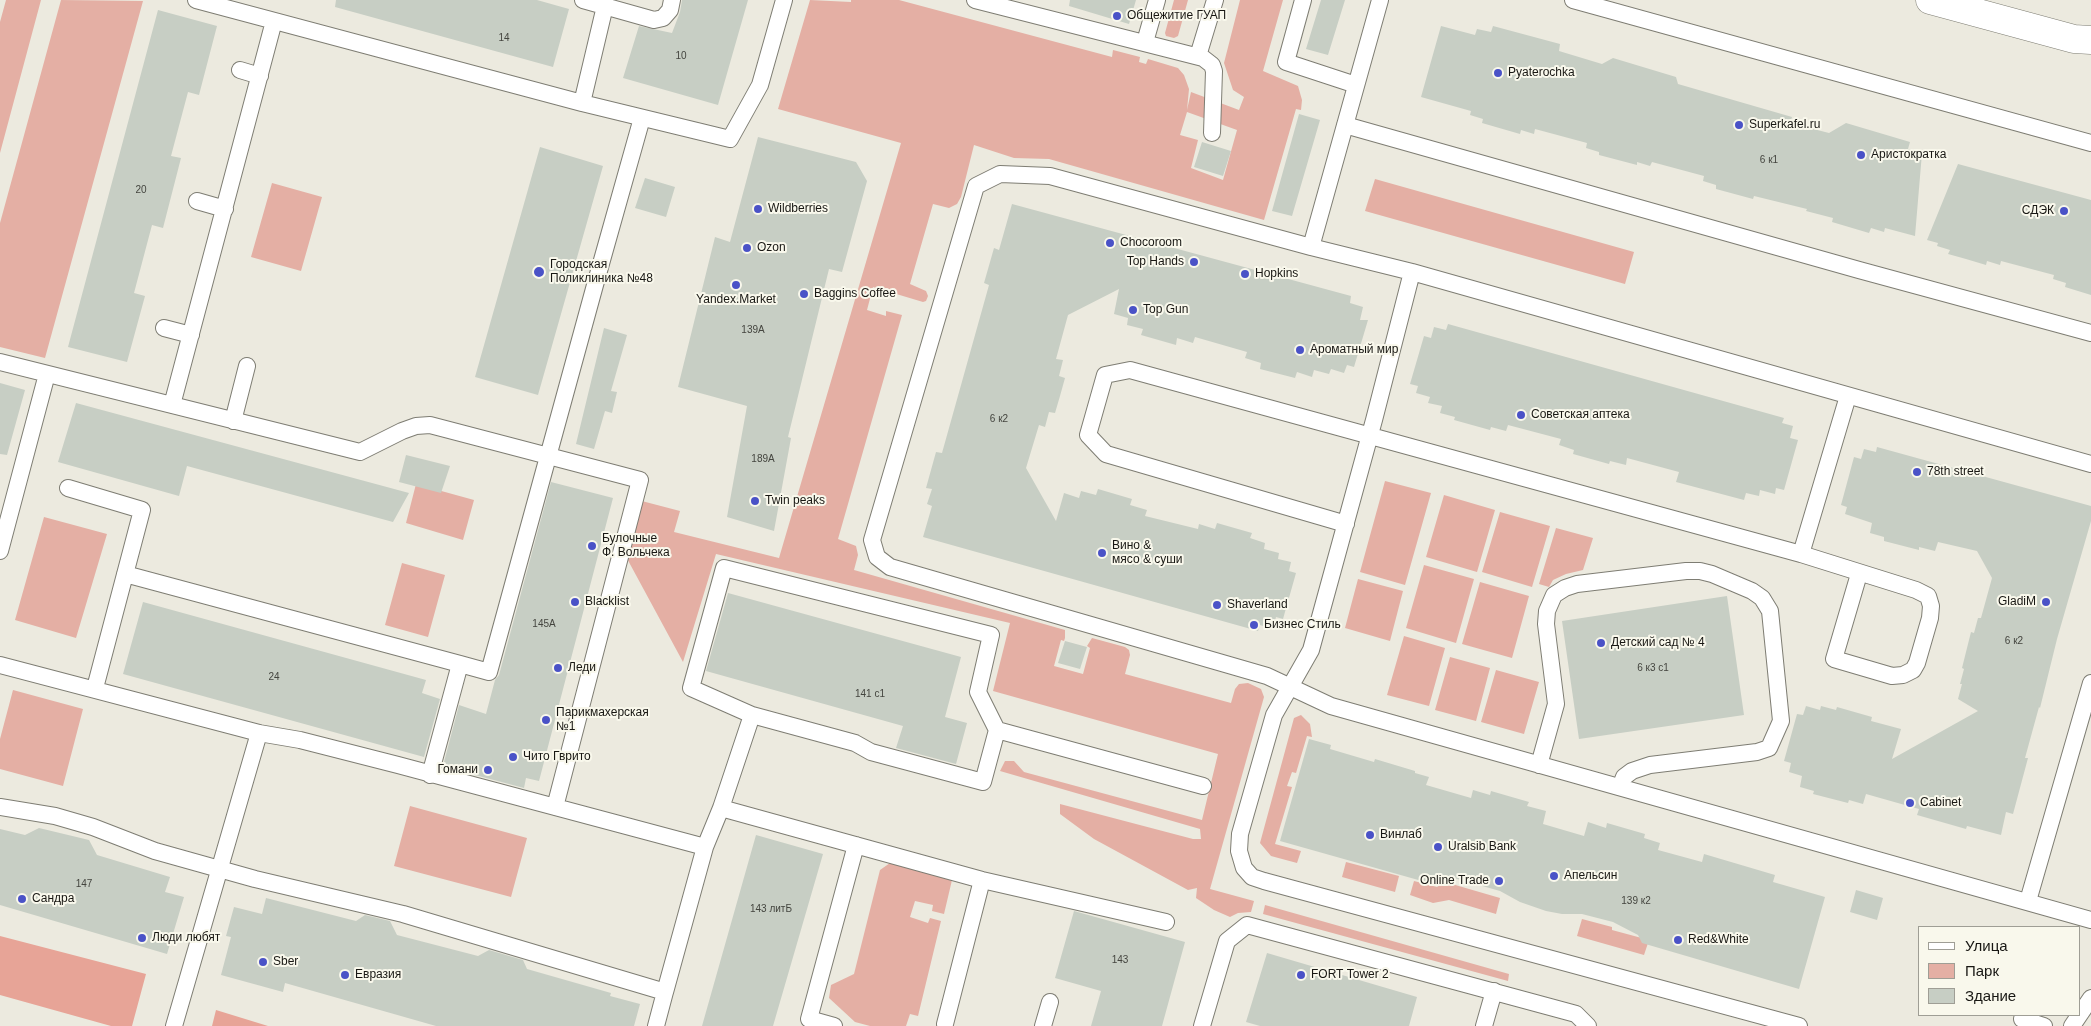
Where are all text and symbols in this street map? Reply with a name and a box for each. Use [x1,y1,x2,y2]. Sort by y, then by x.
place label: Общежитие ГУАП [1127,9,1226,23]
marker: Общежитие ГУАП [1111,10,1123,22]
house number: 14 [498,32,510,44]
house number: 10 [675,50,687,62]
place label: Pyaterochka [1508,66,1575,80]
marker: Pyaterochka [1492,67,1504,79]
place label: Superkafel.ru [1749,118,1820,132]
marker: Superkafel.ru [1733,119,1745,131]
place label: Аристократка [1871,148,1946,162]
marker: Аристократка [1855,149,1867,161]
house number: 6 к1 [1760,154,1778,166]
house number: 20 [135,184,147,196]
place label: Wildberries [768,202,828,216]
marker: Wildberries [752,203,764,215]
place label: СДЭК [2022,204,2054,218]
marker: СДЭК [2058,205,2070,217]
place label: Chocoroom [1120,236,1182,250]
marker: Chocoroom [1104,237,1116,249]
place label: Ozon [757,241,786,255]
marker: Ozon [741,242,753,254]
place label: Top Hands [1127,255,1184,269]
marker: Top Hands [1188,256,1200,268]
place label: Городская Поликлиника №48 [550,258,653,286]
marker: Городская Поликлиника №48 [532,265,546,279]
place label: Hopkins [1255,267,1298,281]
marker: Hopkins [1239,268,1251,280]
marker: Yandex.Market [730,279,742,291]
place label: Baggins Coffee [814,287,896,301]
marker: Baggins Coffee [798,288,810,300]
place label: Yandex.Market [696,293,776,307]
place label: Top Gun [1143,303,1188,317]
marker: Top Gun [1127,304,1139,316]
house number: 139А [741,324,765,336]
place label: Ароматный мир [1310,343,1398,357]
marker: Ароматный мир [1294,344,1306,356]
place label: Советская аптека [1531,408,1630,422]
marker: Советская аптека [1515,409,1527,421]
house number: 6 к2 [990,413,1008,425]
house number: 189А [751,453,775,465]
place label: 78th street [1927,465,1984,479]
marker: 78th street [1911,466,1923,478]
place label: Twin peaks [765,494,825,508]
marker: Twin peaks [749,495,761,507]
place label: Булочные Ф. Вольчека [602,532,670,560]
place label: Вино & мясо & суши [1112,539,1183,567]
marker: Булочные Ф. Вольчека [586,540,598,552]
marker: Вино & мясо & суши [1096,547,1108,559]
place label: Blacklist [585,595,629,609]
place label: GladiM [1998,595,2036,609]
marker: Blacklist [569,596,581,608]
marker: GladiM [2040,596,2052,608]
place label: Shaverland [1227,598,1288,612]
marker: Shaverland [1211,599,1223,611]
house number: 145А [532,618,556,630]
place label: Бизнес Стиль [1264,618,1341,632]
marker: Бизнес Стиль [1248,619,1260,631]
house number: 6 к2 [2005,635,2023,647]
place label: Детский сад № 4 [1611,636,1705,650]
marker: Детский сад № 4 [1595,637,1607,649]
place label: Леди [568,661,596,675]
marker: Леди [552,662,564,674]
house number: 6 к3 с1 [1637,662,1669,674]
house number: 24 [268,671,280,683]
house number: 141 с1 [855,688,885,700]
place label: Парикмахерская №1 [556,706,649,734]
marker: Парикмахерская №1 [540,714,552,726]
place label: Чито Гврито [523,750,591,764]
marker: Чито Гврито [507,751,519,763]
place label: Гомани [437,763,478,777]
marker: Гомани [482,764,494,776]
place label: Cabinet [1920,796,1961,810]
marker: Cabinet [1904,797,1916,809]
place label: Винлаб [1380,828,1422,842]
marker: Винлаб [1364,829,1376,841]
place label: Uralsib Bank [1448,840,1516,854]
marker: Uralsib Bank [1432,841,1444,853]
place label: Апельсин [1564,869,1617,883]
marker: Апельсин [1548,870,1560,882]
place label: Online Trade [1420,874,1489,888]
marker: Online Trade [1493,875,1505,887]
house number: 147 [76,878,92,890]
place label: Сандра [32,892,74,906]
marker: Сандра [16,893,28,905]
house number: 139 к2 [1621,895,1651,907]
house number: 143 литБ [750,903,792,915]
legend [1918,926,2081,1016]
place label: Люди любят [152,931,220,945]
marker: Люди любят [136,932,148,944]
place label: Red&White [1688,933,1749,947]
marker: Red&White [1672,934,1684,946]
text: Улица [1965,937,2008,954]
house number: 143 [1112,954,1128,966]
place label: Sber [273,955,298,969]
marker: Sber [257,956,269,968]
text: Парк [1965,962,1999,979]
place label: Евразия [355,968,401,982]
place label: FORT Tower 2 [1311,968,1389,982]
marker: Евразия [339,969,351,981]
marker: FORT Tower 2 [1295,969,1307,981]
text: Здание [1965,987,2016,1004]

